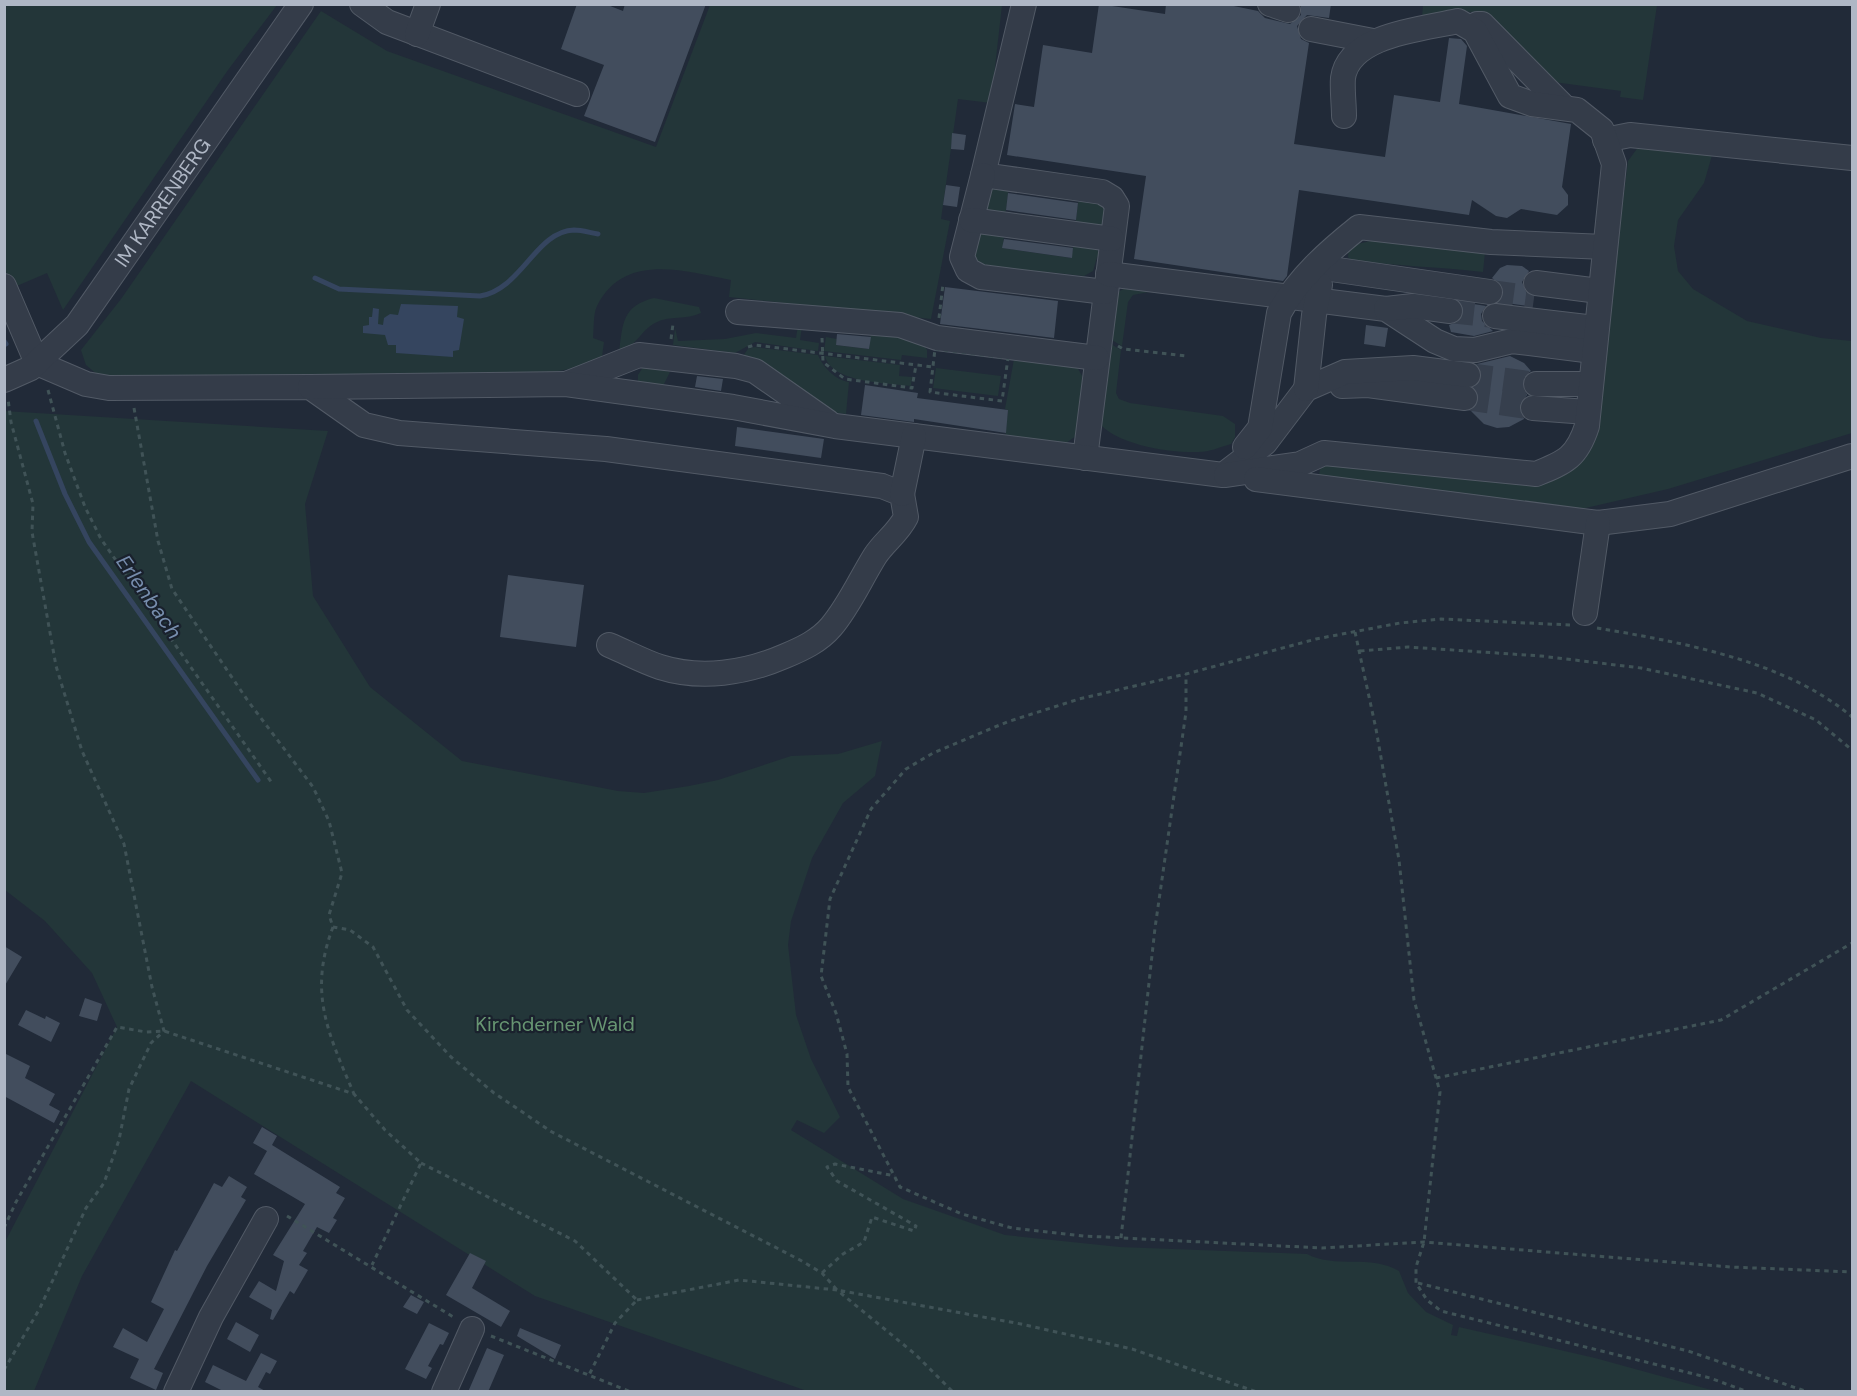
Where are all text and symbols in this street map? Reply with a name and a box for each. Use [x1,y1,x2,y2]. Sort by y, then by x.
street label: IM KARRENBERG [109,133,216,272]
water label: Erlenbach [110,549,188,645]
park label: Kirchderner Wald [475,1011,635,1037]

